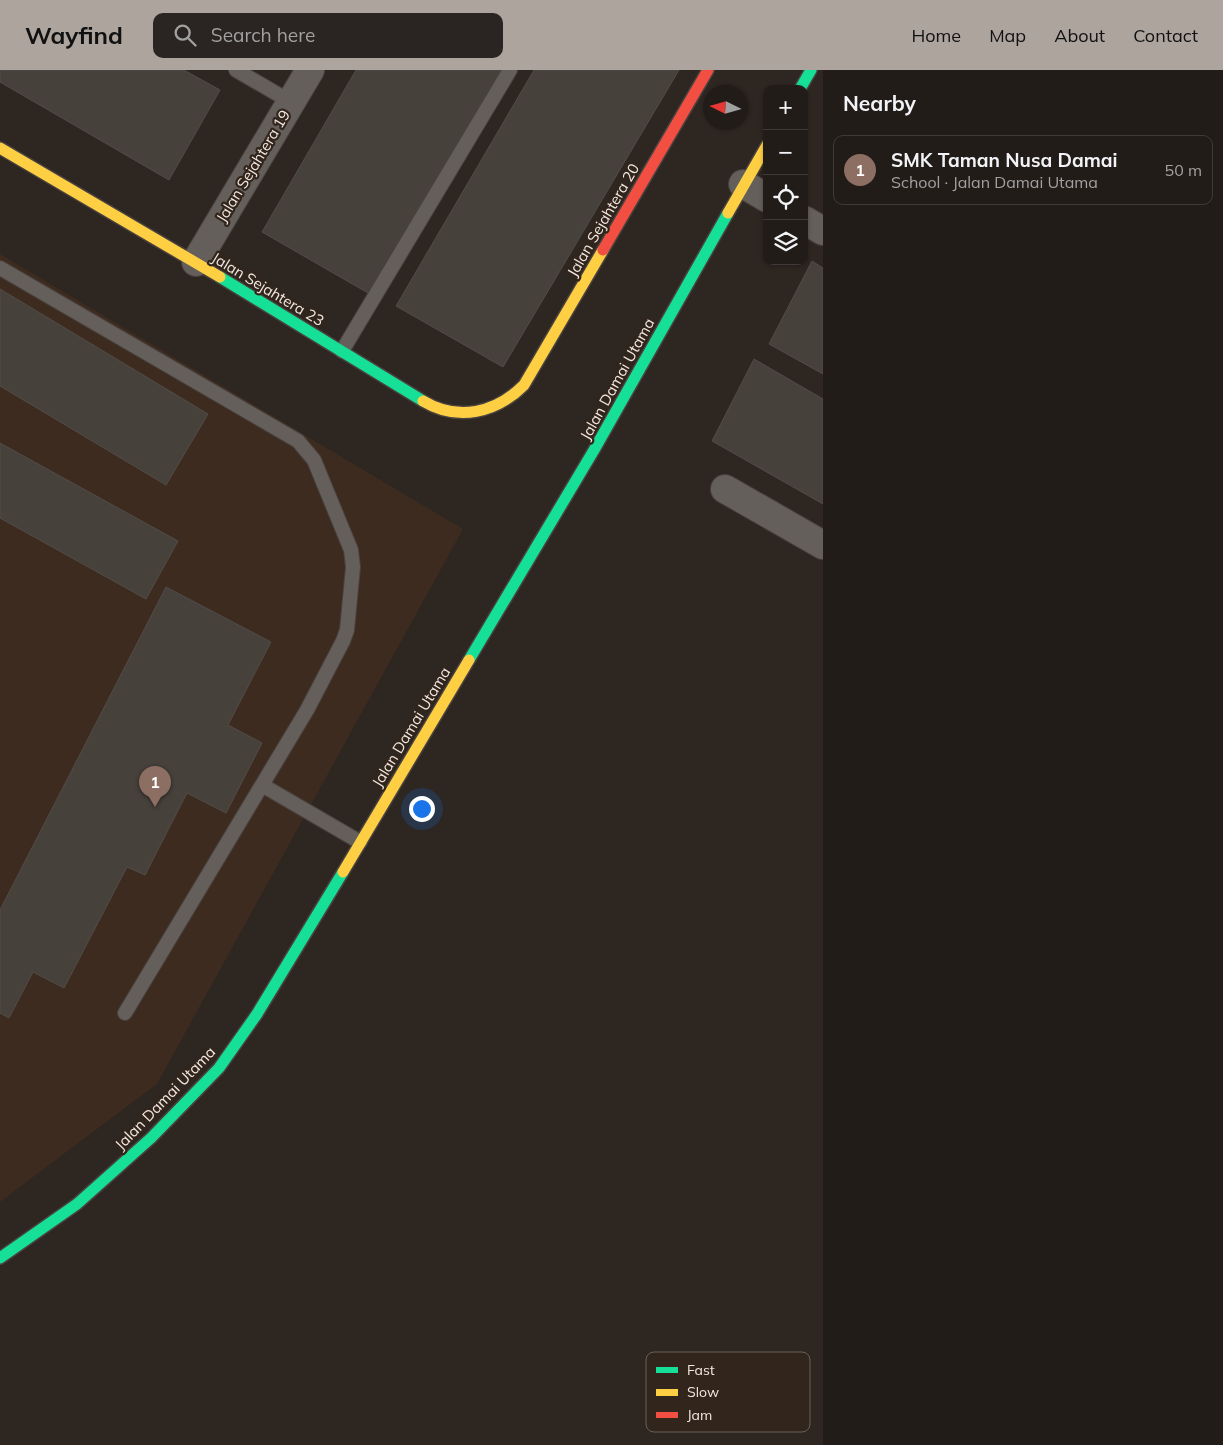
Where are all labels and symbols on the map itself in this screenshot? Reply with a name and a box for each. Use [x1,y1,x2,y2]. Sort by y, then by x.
north arrow [703,85,748,130]
street label: Jalan Sejahtera 19 [212,106,294,226]
street label: Jalan Sejahtera 20 [563,160,643,280]
street label: Jalan Sejahtera 23 [208,248,328,330]
street label: Jalan Damai Utama [576,315,658,443]
street label: Jalan Damai Utama [368,664,454,790]
pin: 1 [139,766,171,807]
your location [409,796,435,822]
street label: Jalan Damai Utama [111,1042,219,1154]
legend [646,1352,810,1432]
text: Fast [687,1361,715,1379]
text: Slow [687,1383,719,1401]
text: Jam [687,1406,712,1424]

